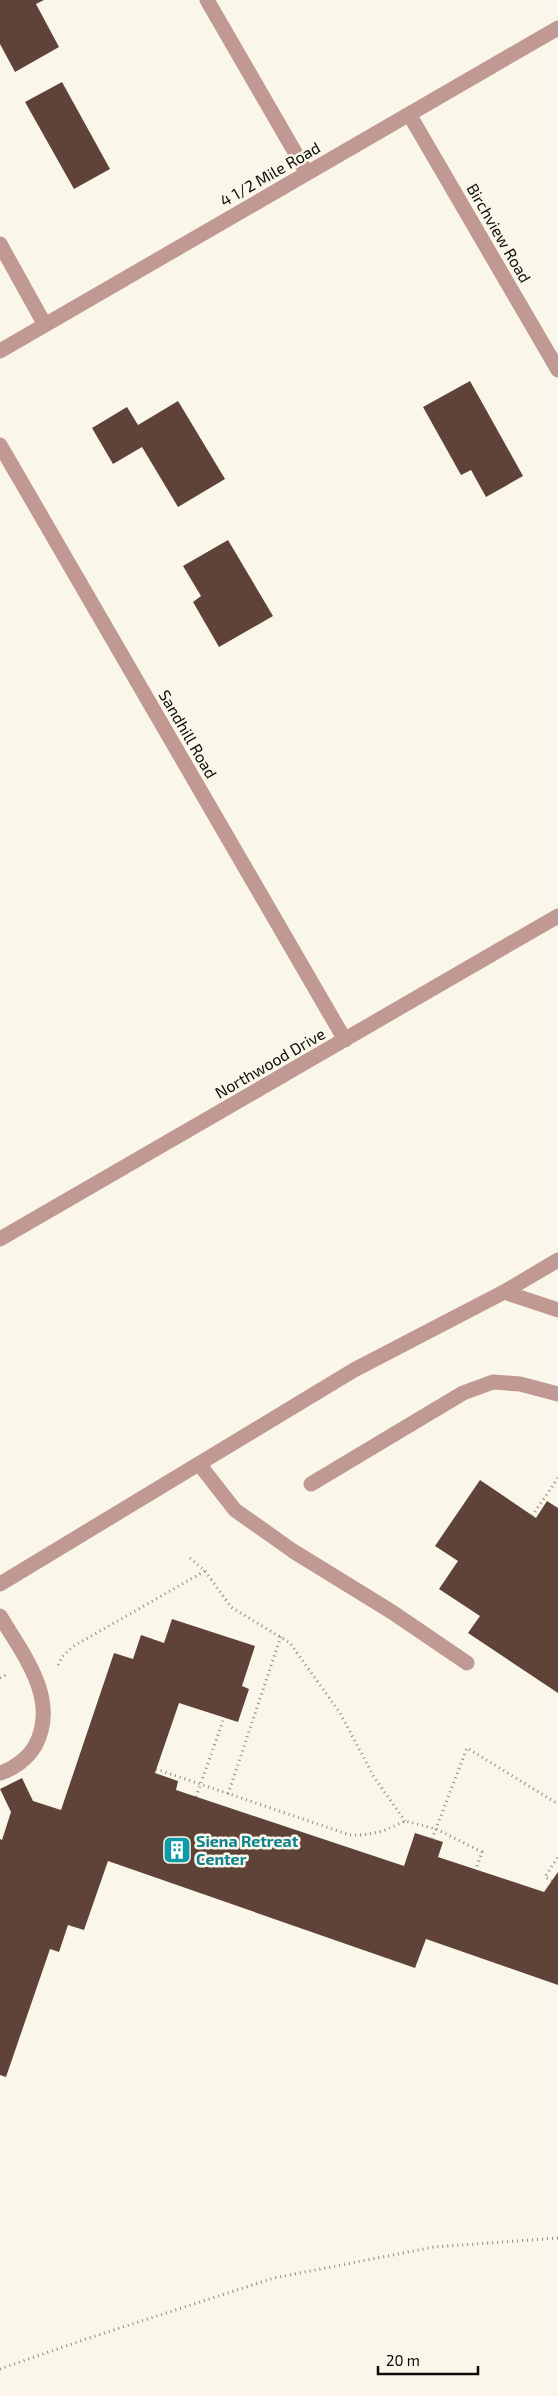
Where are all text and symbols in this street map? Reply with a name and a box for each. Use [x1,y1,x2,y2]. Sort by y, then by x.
street label: 4 1/2 Mile Road [216,137,323,210]
street label: Birchview Road [463,180,536,286]
street label: Sandhill Road [155,686,221,781]
street label: Northwood Drive [211,1023,328,1102]
place label: Siena Retreat Center [196,1831,299,1868]
building icon: Siena Retreat Center [162,1835,192,1865]
scale bar [378,2344,478,2376]
text: 20 m [386,2351,420,2369]

